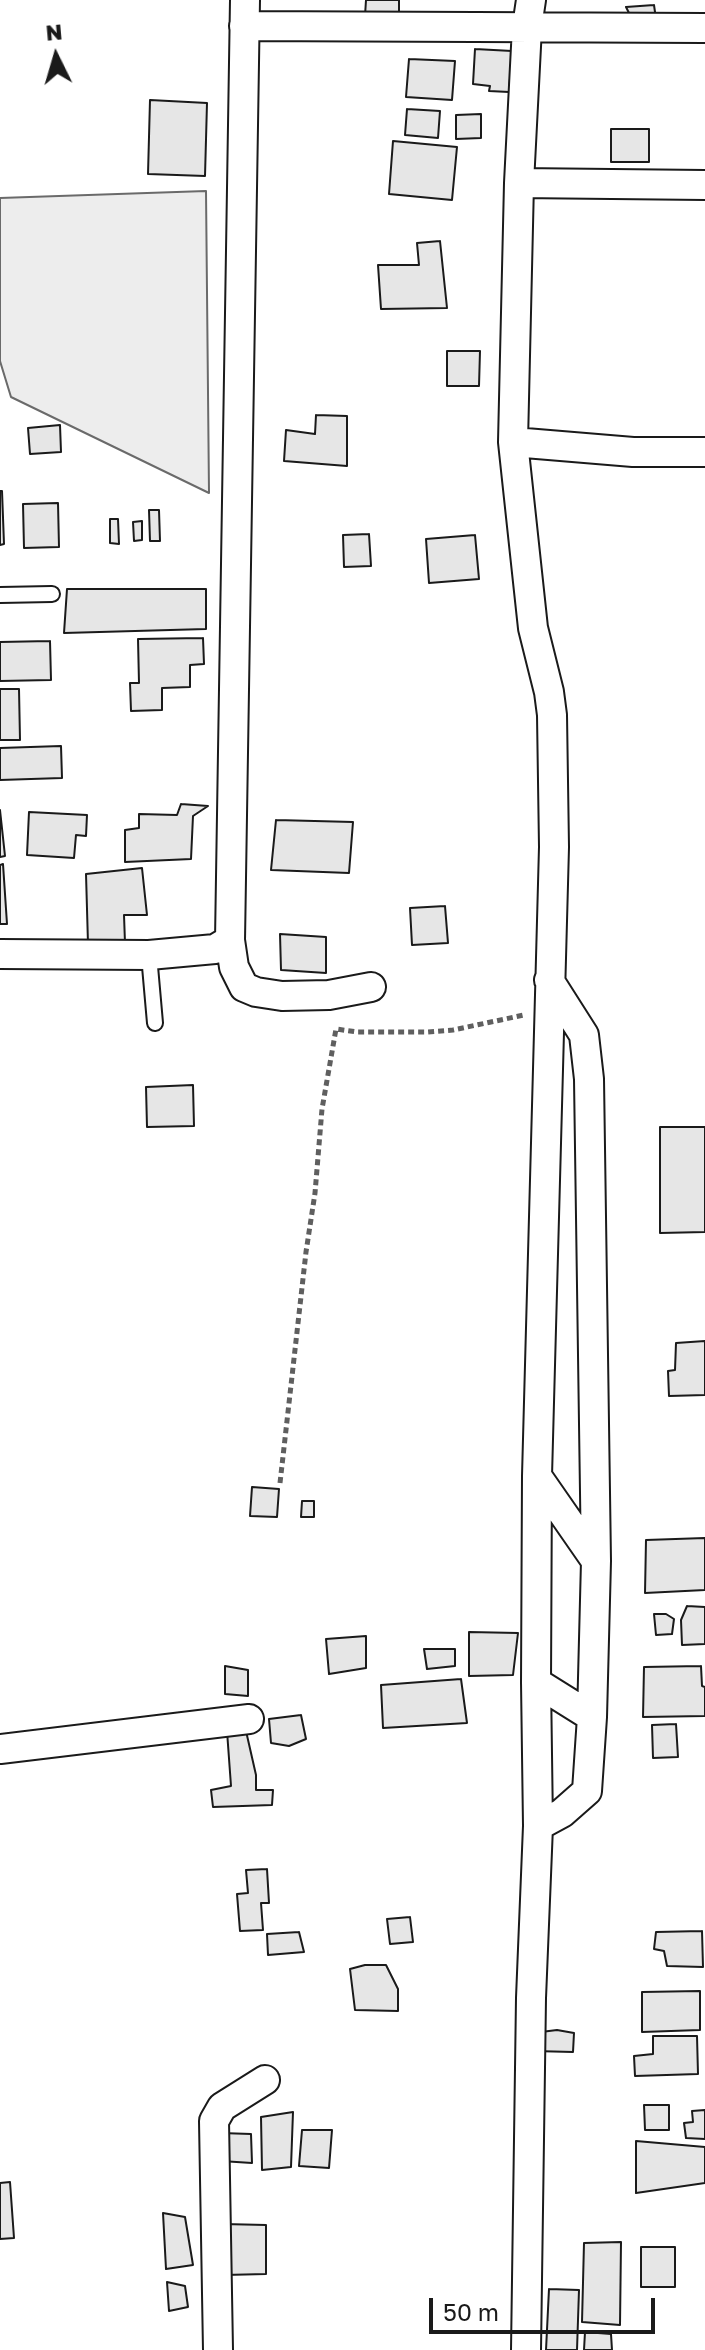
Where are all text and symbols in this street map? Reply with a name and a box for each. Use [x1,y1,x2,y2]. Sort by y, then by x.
north arrow [16,16,96,96]
text: N [44,17,63,46]
scale bar [433,2282,659,2332]
text: 50 m [443,2297,499,2326]

